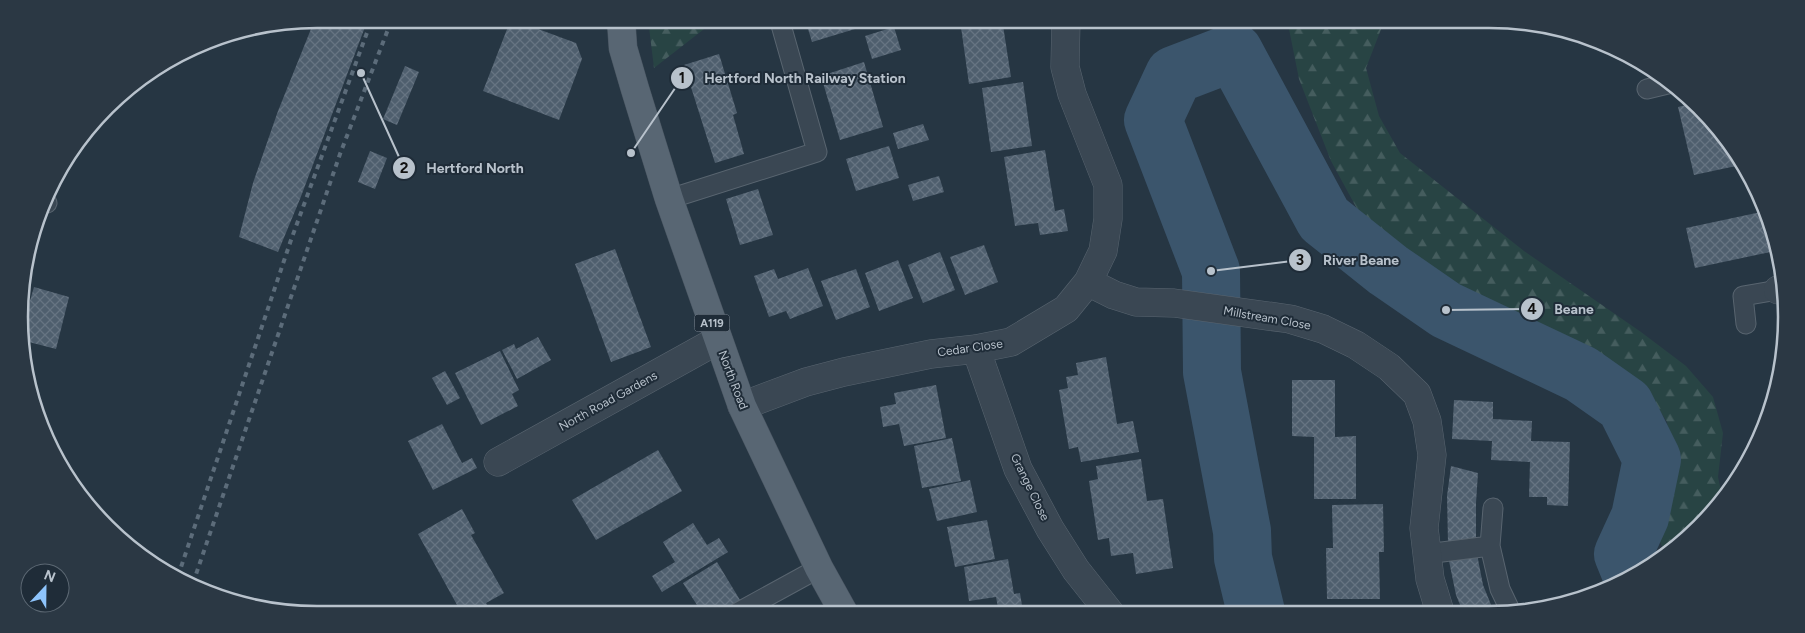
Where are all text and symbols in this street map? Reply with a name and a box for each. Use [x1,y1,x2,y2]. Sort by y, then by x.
callout: Hertford North Railway Station [669,63,916,92]
text: 1 [679,69,685,87]
text: Hertford North Railway Station [704,70,906,87]
callout: Hertford North [391,153,534,182]
text: 2 [400,159,409,177]
text: Hertford North [426,160,524,177]
callout: River Beane [1288,245,1409,274]
text: 3 [1296,251,1304,269]
text: River Beane [1323,252,1399,269]
callout: Beane [1519,295,1604,324]
text: 4 [1527,300,1537,318]
text: Beane [1554,301,1594,318]
street label: Millstream Close [1222,303,1312,333]
road number: A119 [694,314,730,332]
street label: Cedar Close [936,336,1004,360]
street label: North Road [715,348,751,412]
street label: North Road Gardens [556,368,660,434]
street label: Grange Close [1008,451,1052,523]
north arrow [20,563,70,613]
text: N [41,567,58,586]

